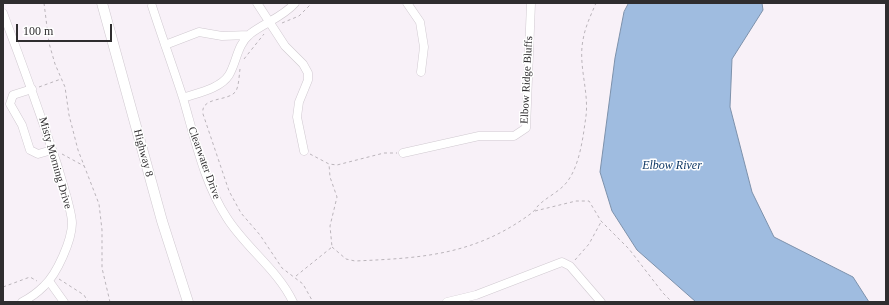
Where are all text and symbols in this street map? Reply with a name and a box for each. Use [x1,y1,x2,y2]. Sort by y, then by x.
scale bar [18,16,114,42]
text: 100 m [23,24,53,38]
street label: Elbow Ridge Bluffs [518,36,536,124]
street label: Misty Morning Drive [36,116,74,210]
street label: Clearwater Drive [185,125,223,201]
street label: Highway 8 [130,128,156,178]
water label: Elbow River [642,159,702,173]

